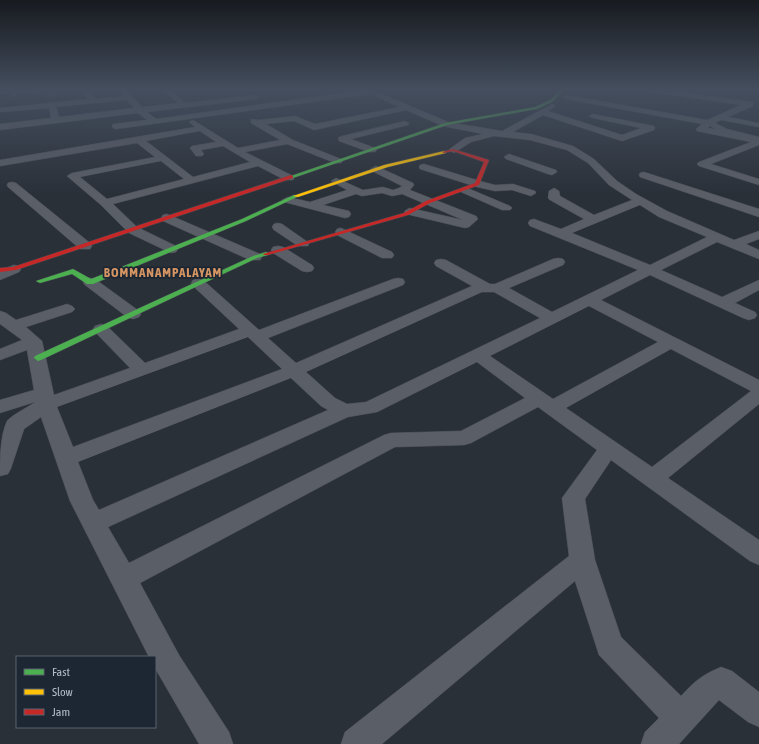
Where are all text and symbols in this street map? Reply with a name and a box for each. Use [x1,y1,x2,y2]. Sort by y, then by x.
district label: BOMMANAMPALAYAM [104,265,222,280]
legend [16,656,156,728]
text: Fast [52,665,70,679]
text: Slow [52,685,73,699]
text: Jam [52,705,70,719]

